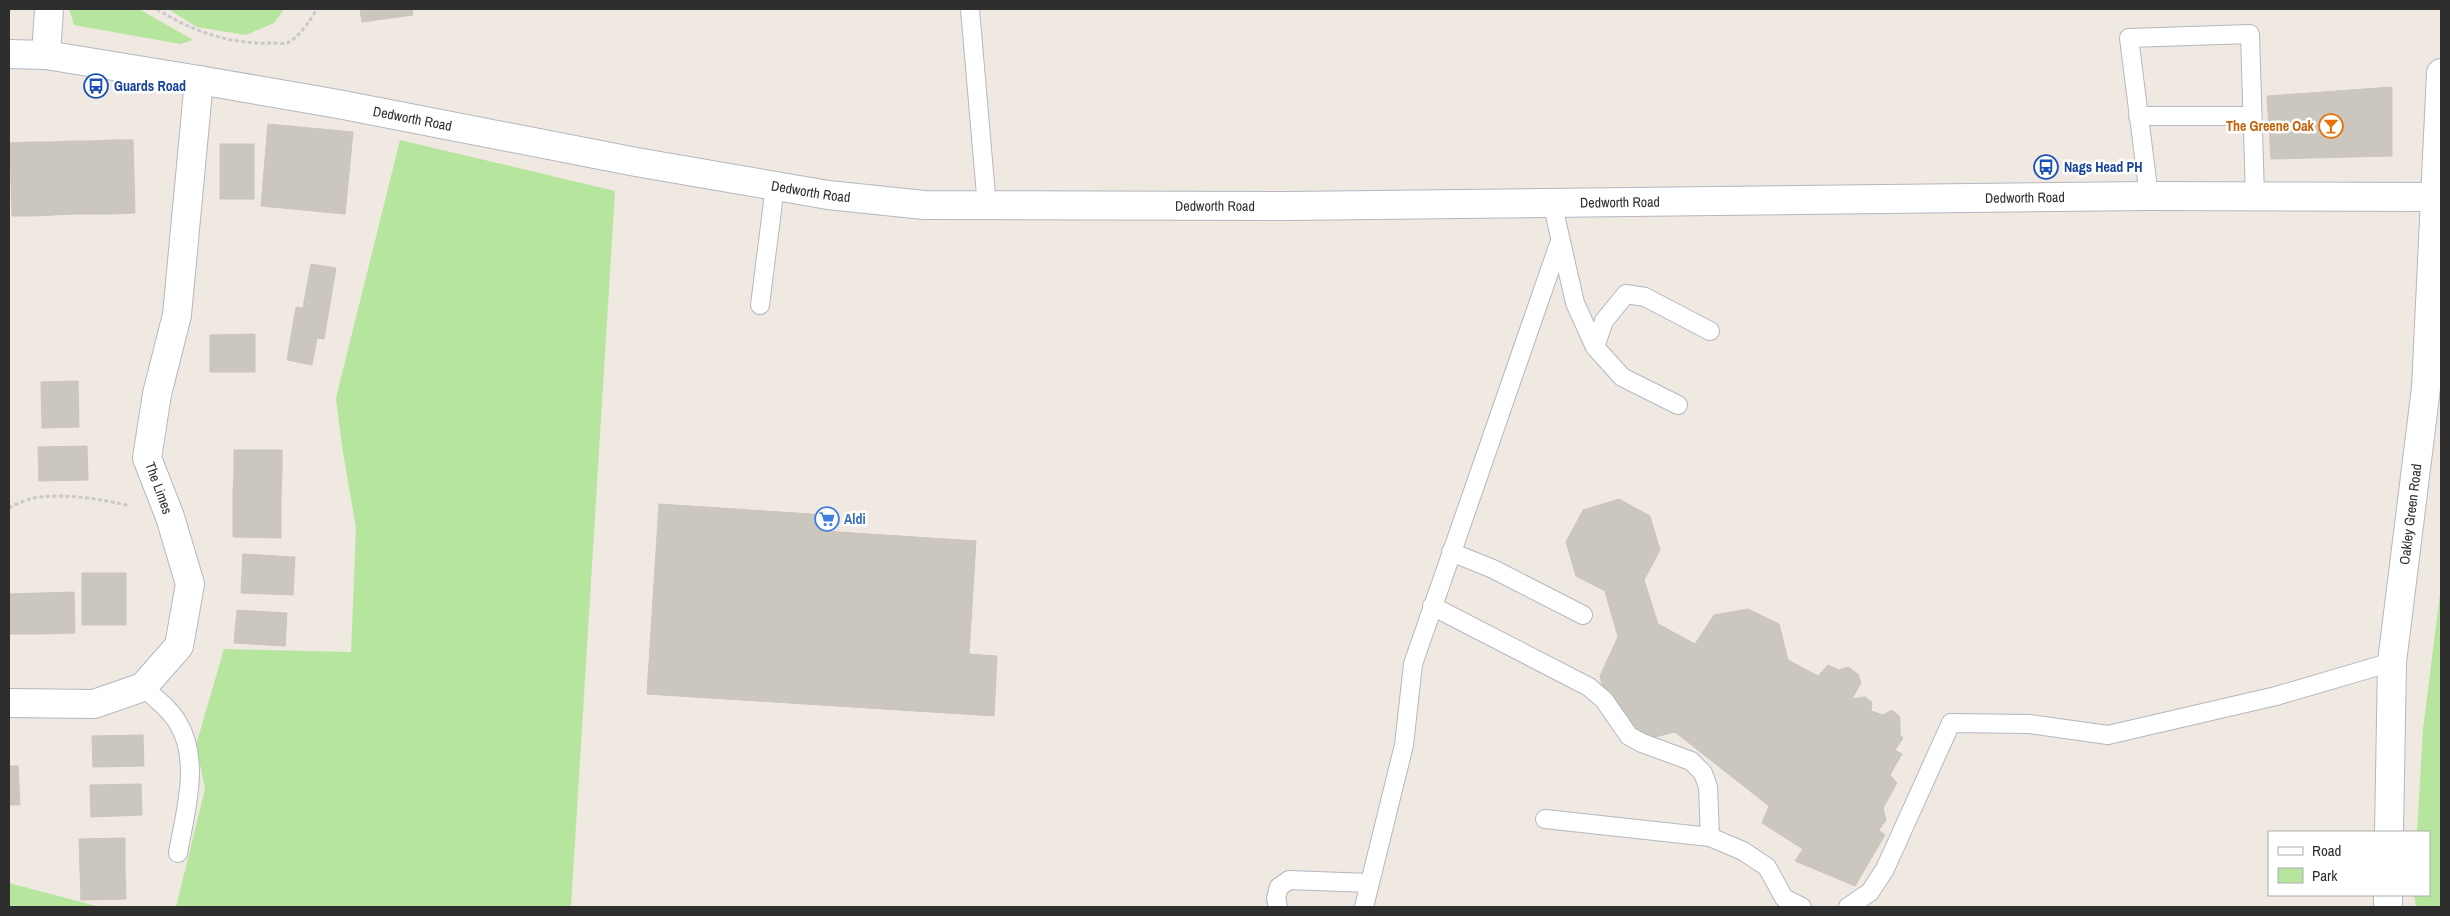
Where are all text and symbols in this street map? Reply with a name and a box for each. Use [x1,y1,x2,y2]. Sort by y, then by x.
bus stop icon: Guards Road [83,73,109,99]
place label: Guards Road [114,77,186,95]
street label: Dedworth Road [372,102,453,135]
bar icon: The Greene Oak [2318,113,2344,139]
place label: The Greene Oak [2226,117,2315,135]
bus stop icon: Nags Head PH [2033,154,2059,180]
place label: Nags Head PH [2064,158,2142,176]
street label: Dedworth Road [770,176,851,206]
street label: Dedworth Road [1985,188,2065,207]
street label: Dedworth Road [1580,193,1660,212]
street label: Dedworth Road [1175,197,1255,215]
street label: The Limes [141,459,177,517]
street label: Oakley Green Road [2395,463,2426,566]
supermarket icon: Aldi [814,506,840,532]
place label: Aldi [844,510,866,528]
legend [2268,831,2430,896]
text: Road [2312,840,2341,861]
text: Park [2312,865,2338,886]

